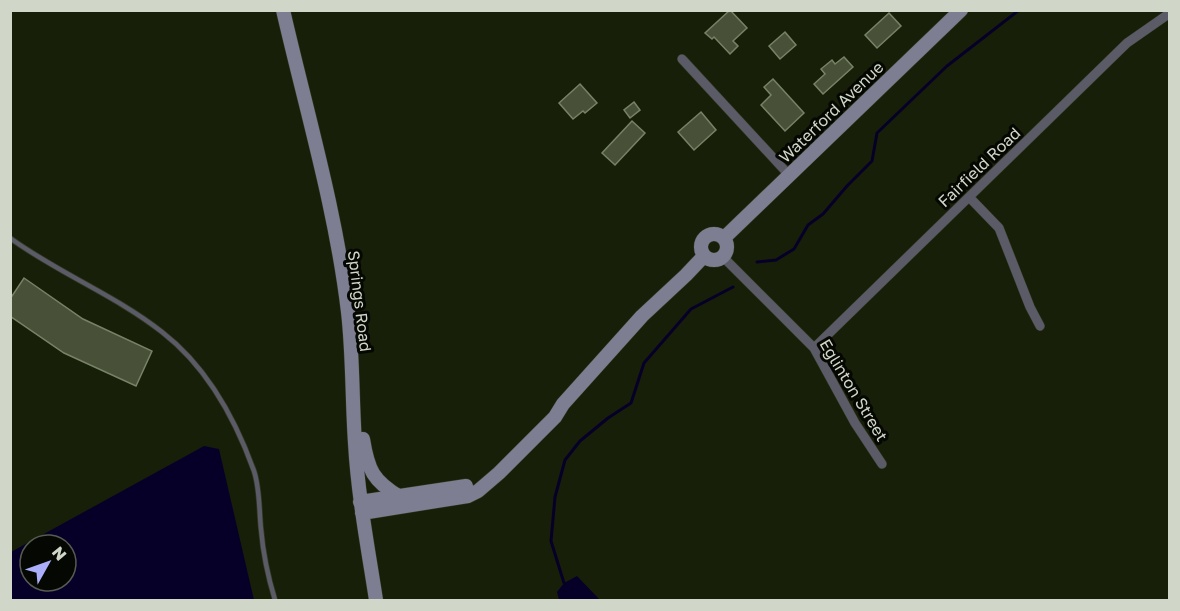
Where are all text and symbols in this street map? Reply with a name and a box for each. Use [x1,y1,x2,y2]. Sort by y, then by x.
street label: Waterford Avenue [775,57,887,167]
street label: Fairfield Road [934,123,1024,211]
street label: Springs Road [344,249,376,353]
street label: Eglinton Street [816,335,892,445]
north arrow [18,533,78,593]
text: N [48,542,71,564]

